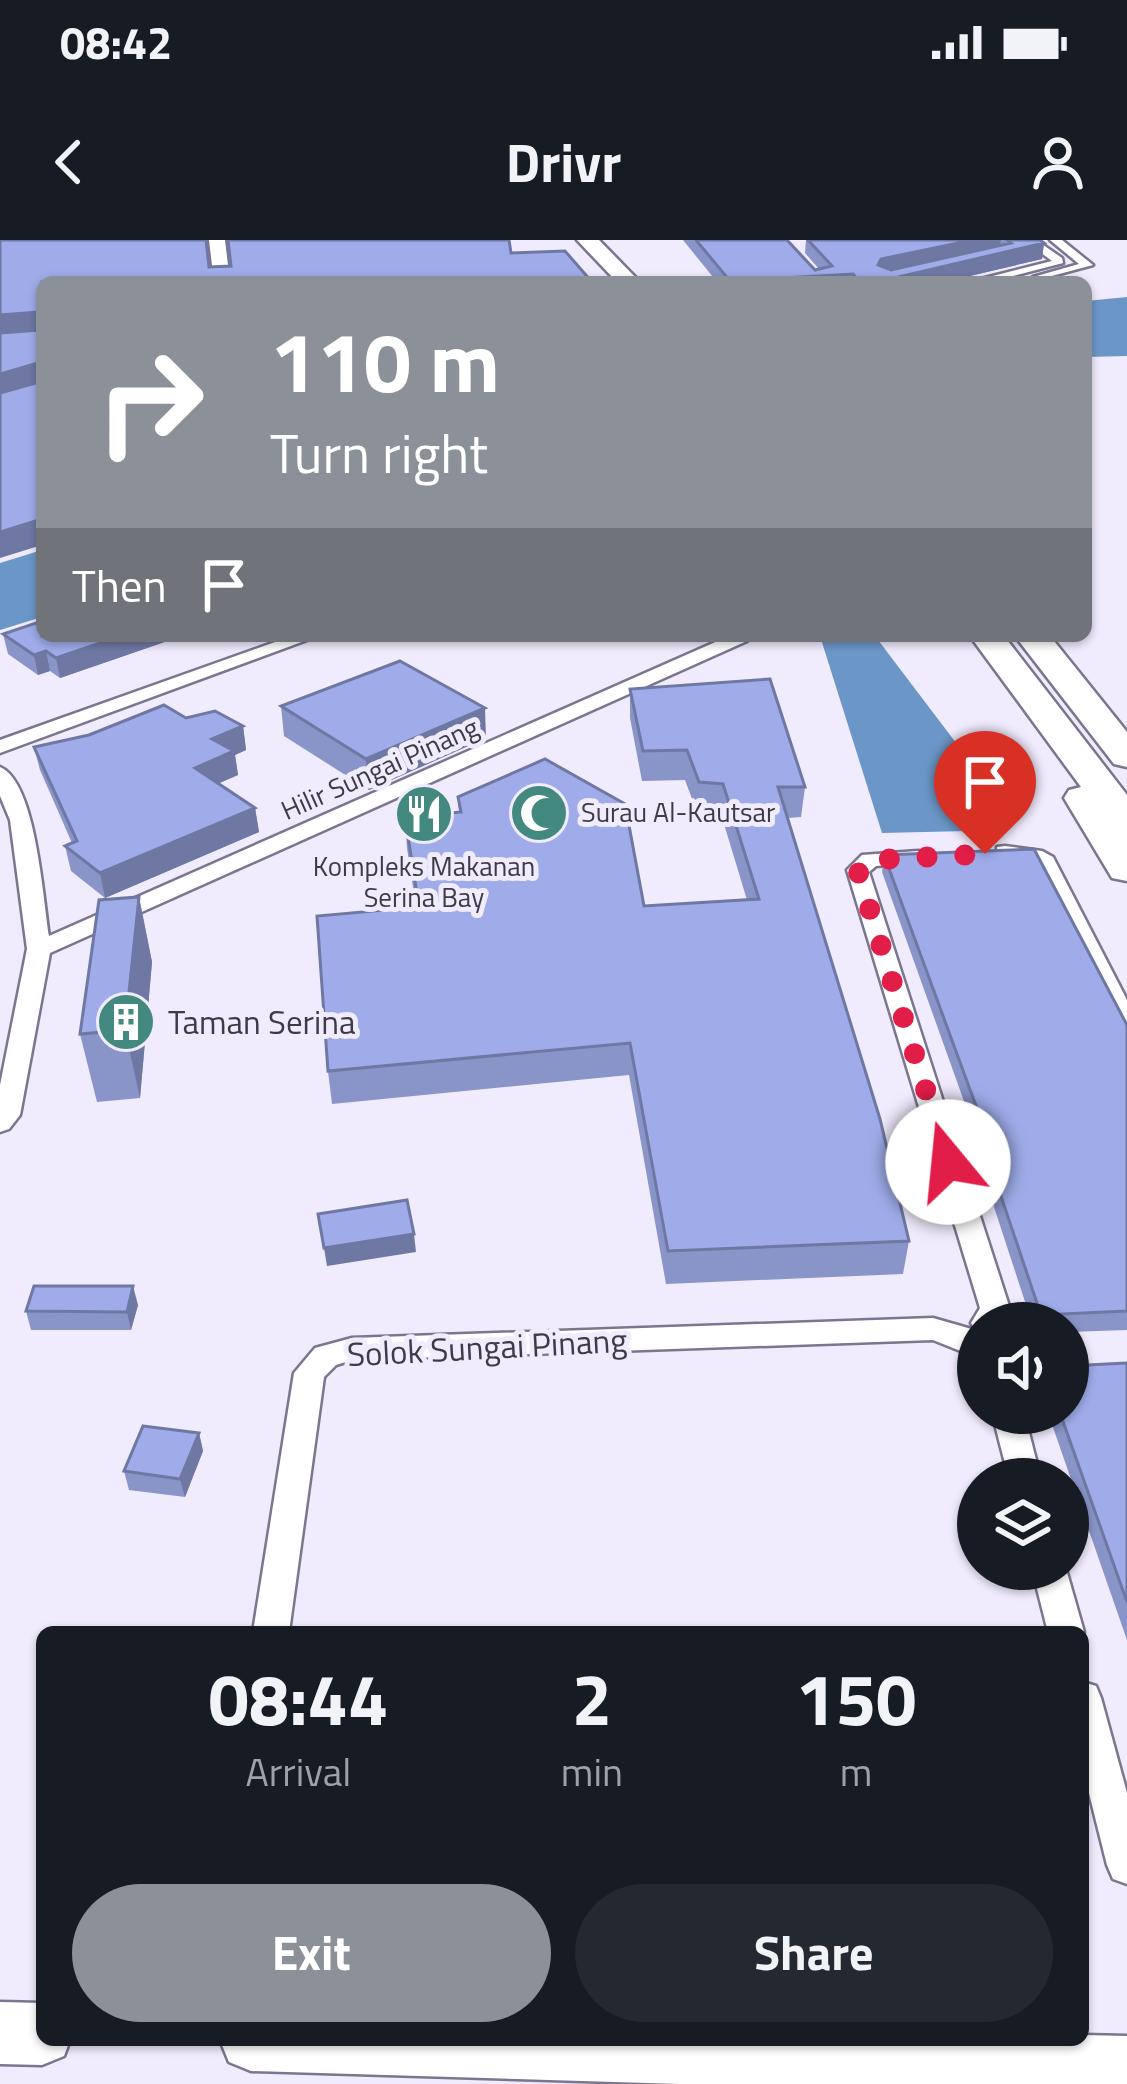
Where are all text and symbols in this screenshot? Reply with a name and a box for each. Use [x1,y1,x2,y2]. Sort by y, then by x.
text: 08:42 [60,8,172,76]
text: Drivr [506,121,621,203]
icon: back [36,129,102,195]
icon: person [1025,129,1091,195]
text: 110 m [270,297,500,425]
icon: right [72,324,228,480]
text: Turn right [270,412,488,494]
text: Then [72,551,167,619]
icon: arrive [191,552,257,618]
street label: Hilir Sungai Pinang [274,706,485,830]
pin [934,731,1036,854]
icon: arrive [952,749,1018,815]
mosque icon: Surau Al-Kautsar [508,782,570,844]
restaurant icon: Kompleks Makanan Serina Bay [393,783,455,845]
place label: Surau Al-Kautsar [581,791,775,832]
place label: Kompleks Makanan Serina Bay [313,845,535,917]
building icon: Taman Serina [95,991,157,1053]
place label: Taman Serina [168,997,356,1047]
position arrow [885,1099,1011,1225]
map controls [957,1302,1089,1590]
button: sound [957,1302,1089,1434]
street label: Solok Sungai Pinang [346,1315,628,1379]
button: layers [957,1458,1089,1590]
text: 08:44 [209,1643,388,1753]
text: 2 [572,1643,612,1753]
text: 150 [795,1643,916,1753]
text: Arrival [246,1742,351,1801]
text: min [561,1742,623,1801]
text: m [840,1742,872,1801]
button: Exit [72,1884,551,2022]
button: Share [575,1884,1053,2022]

